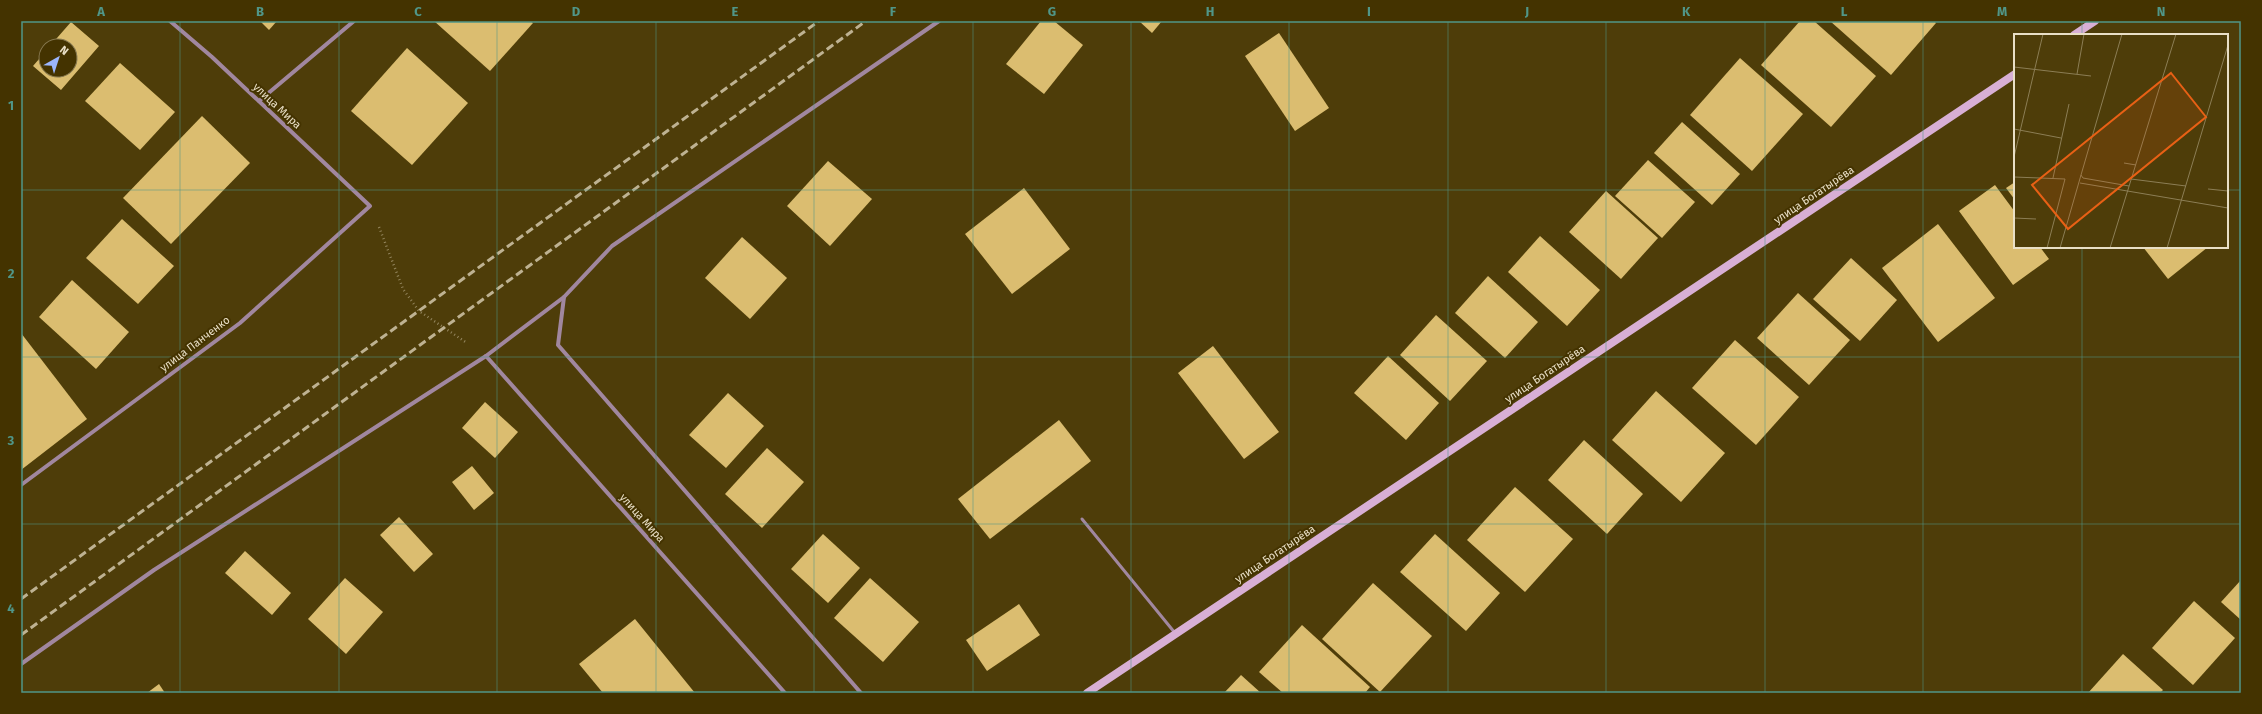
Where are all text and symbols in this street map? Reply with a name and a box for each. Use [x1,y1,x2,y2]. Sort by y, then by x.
text: A [96,4,105,19]
text: B [256,4,264,19]
text: C [414,4,422,19]
text: D [572,4,581,19]
text: E [732,4,739,19]
text: F [890,4,897,19]
text: G [1048,4,1056,19]
text: H [1206,4,1214,19]
text: I [1367,4,1371,19]
text: J [1524,4,1529,19]
text: K [1682,4,1691,19]
text: L [1841,4,1848,19]
text: M [1997,4,2007,19]
text: N [2157,4,2165,19]
inset map [2014,34,2228,248]
north arrow [38,38,78,78]
text: N [57,43,71,58]
street label: улица Мира [250,80,304,132]
text: 1 [8,98,14,113]
street label: улица Богатырёва [1771,163,1857,227]
text: 2 [8,266,15,281]
street label: улица Панченко [157,313,233,375]
street label: улица Богатырёва [1502,342,1588,406]
text: 3 [7,433,15,448]
street label: улица Мира [617,491,667,545]
street label: улица Богатырёва [1232,522,1318,586]
text: 4 [7,601,15,616]

